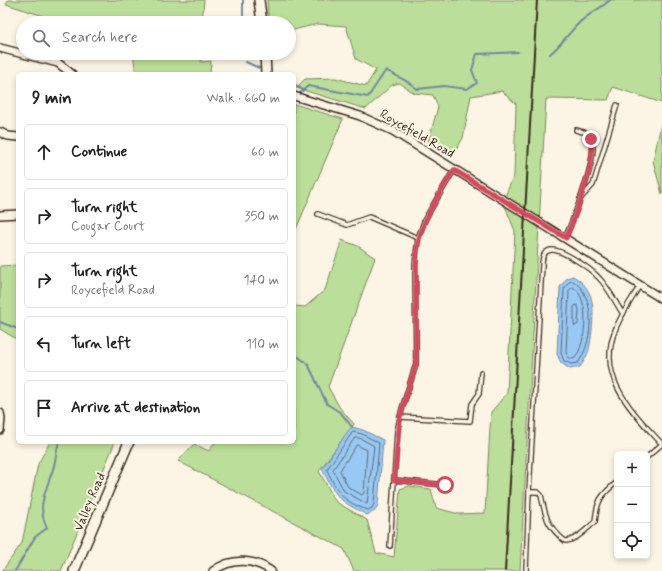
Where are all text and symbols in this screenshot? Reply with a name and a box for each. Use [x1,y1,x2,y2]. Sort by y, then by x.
search box [16,16,296,60]
icon: search [30,27,52,49]
text: Search here [62,28,138,48]
text: 9 min [32,87,72,109]
text: Walk · 660 m [206,90,280,107]
street label: Roycefield Road [377,106,457,162]
route end [582,130,600,148]
icon: ahead [33,141,55,163]
text: Continue [71,142,127,162]
text: 60 m [251,144,279,161]
text: Turn right [71,198,138,218]
icon: right [33,205,55,227]
text: 350 m [245,208,279,225]
text: Cougar Court [71,218,145,235]
text: Turn right [71,262,138,282]
icon: right [33,269,55,291]
text: 140 m [244,272,279,289]
text: Roycefield Road [71,282,155,299]
icon: left [33,333,55,355]
text: Turn left [71,334,131,354]
text: 110 m [246,336,279,353]
icon: arrive [33,397,55,419]
text: Arrive at destination [71,398,200,418]
map controls [614,451,650,559]
button: + [614,451,650,487]
street label: Valley Road [70,470,110,534]
route start [436,476,454,494]
button: − [614,487,650,523]
button: locate [614,523,650,559]

